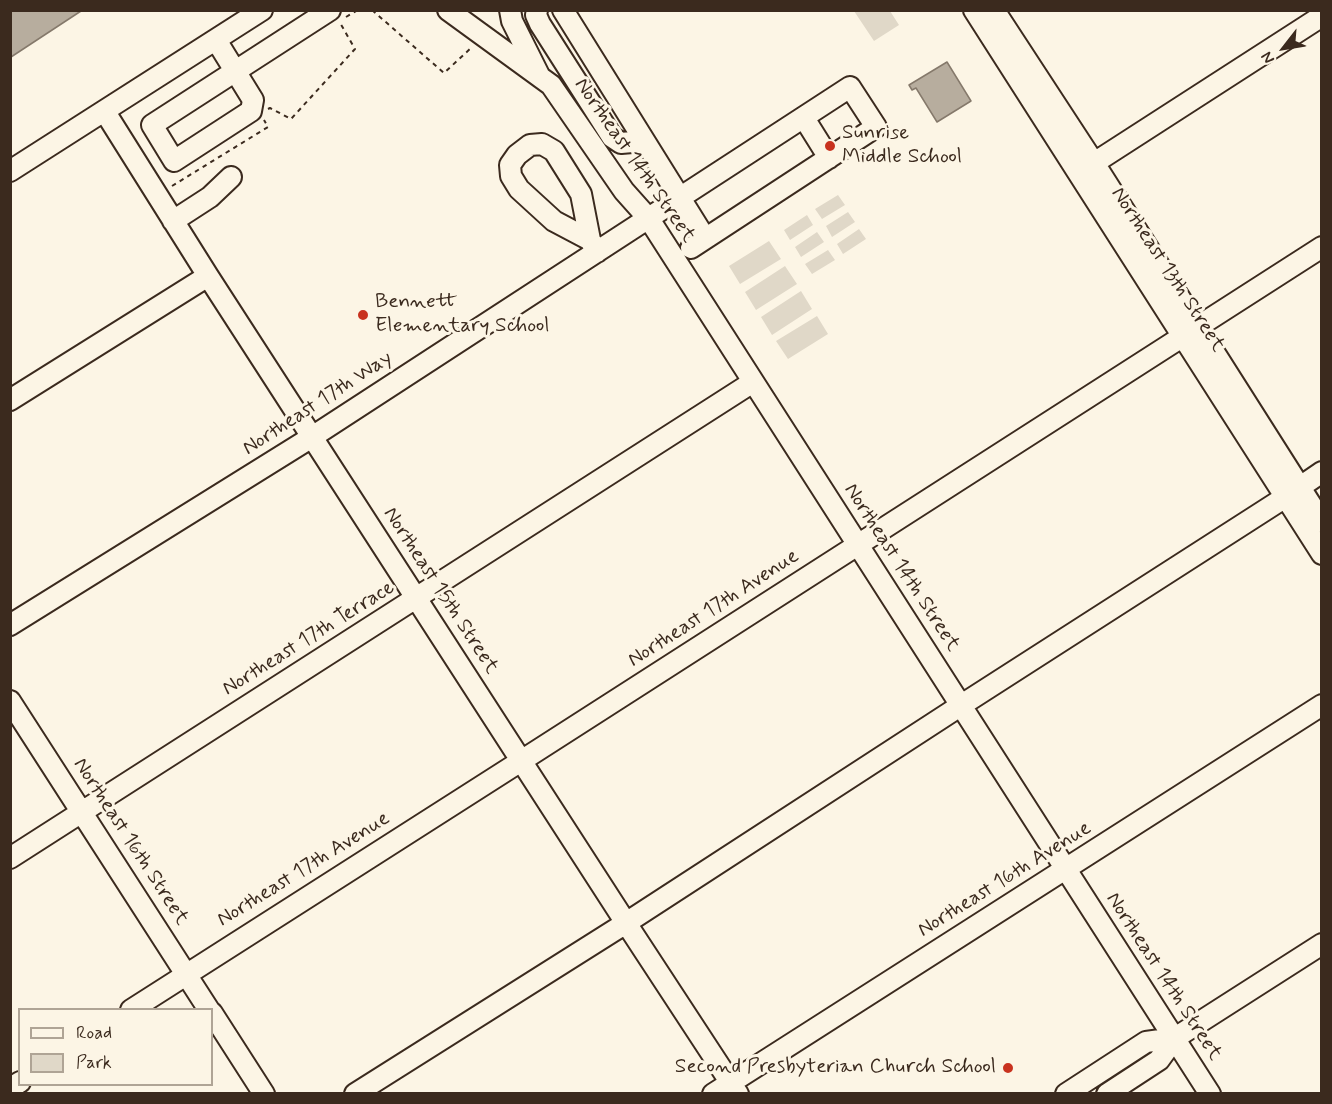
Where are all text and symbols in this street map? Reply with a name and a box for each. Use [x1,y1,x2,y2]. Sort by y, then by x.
north arrow [1254,18,1314,78]
text: N [1256,48,1280,68]
street label: Northeast 14th Street [568,74,700,248]
place label: Sunrise Middle School [842,121,962,171]
marker: Sunrise Middle School [823,139,837,153]
street label: Northeast 13th Street [1104,183,1230,357]
place label: Bennett Elementary School [375,290,550,340]
marker: Bennett Elementary School [356,308,370,322]
street label: Northeast 17th Way [238,346,398,462]
street label: Northeast 14th Street [837,479,965,657]
street label: Northeast 15th Street [377,503,503,679]
street label: Northeast 17th Avenue [624,544,804,674]
street label: Northeast 17th Terrace [218,576,400,702]
street label: Northeast 16th Street [67,754,193,930]
street label: Northeast 17th Avenue [213,807,395,933]
street label: Northeast 16th Avenue [914,816,1096,944]
street label: Northeast 14th Street [1099,888,1227,1066]
legend [18,1008,213,1086]
text: Road [76,1021,112,1045]
text: Park [76,1051,112,1075]
place label: Second Presbyterian Church School [675,1055,996,1081]
marker: Second Presbyterian Church School [1001,1061,1015,1075]

